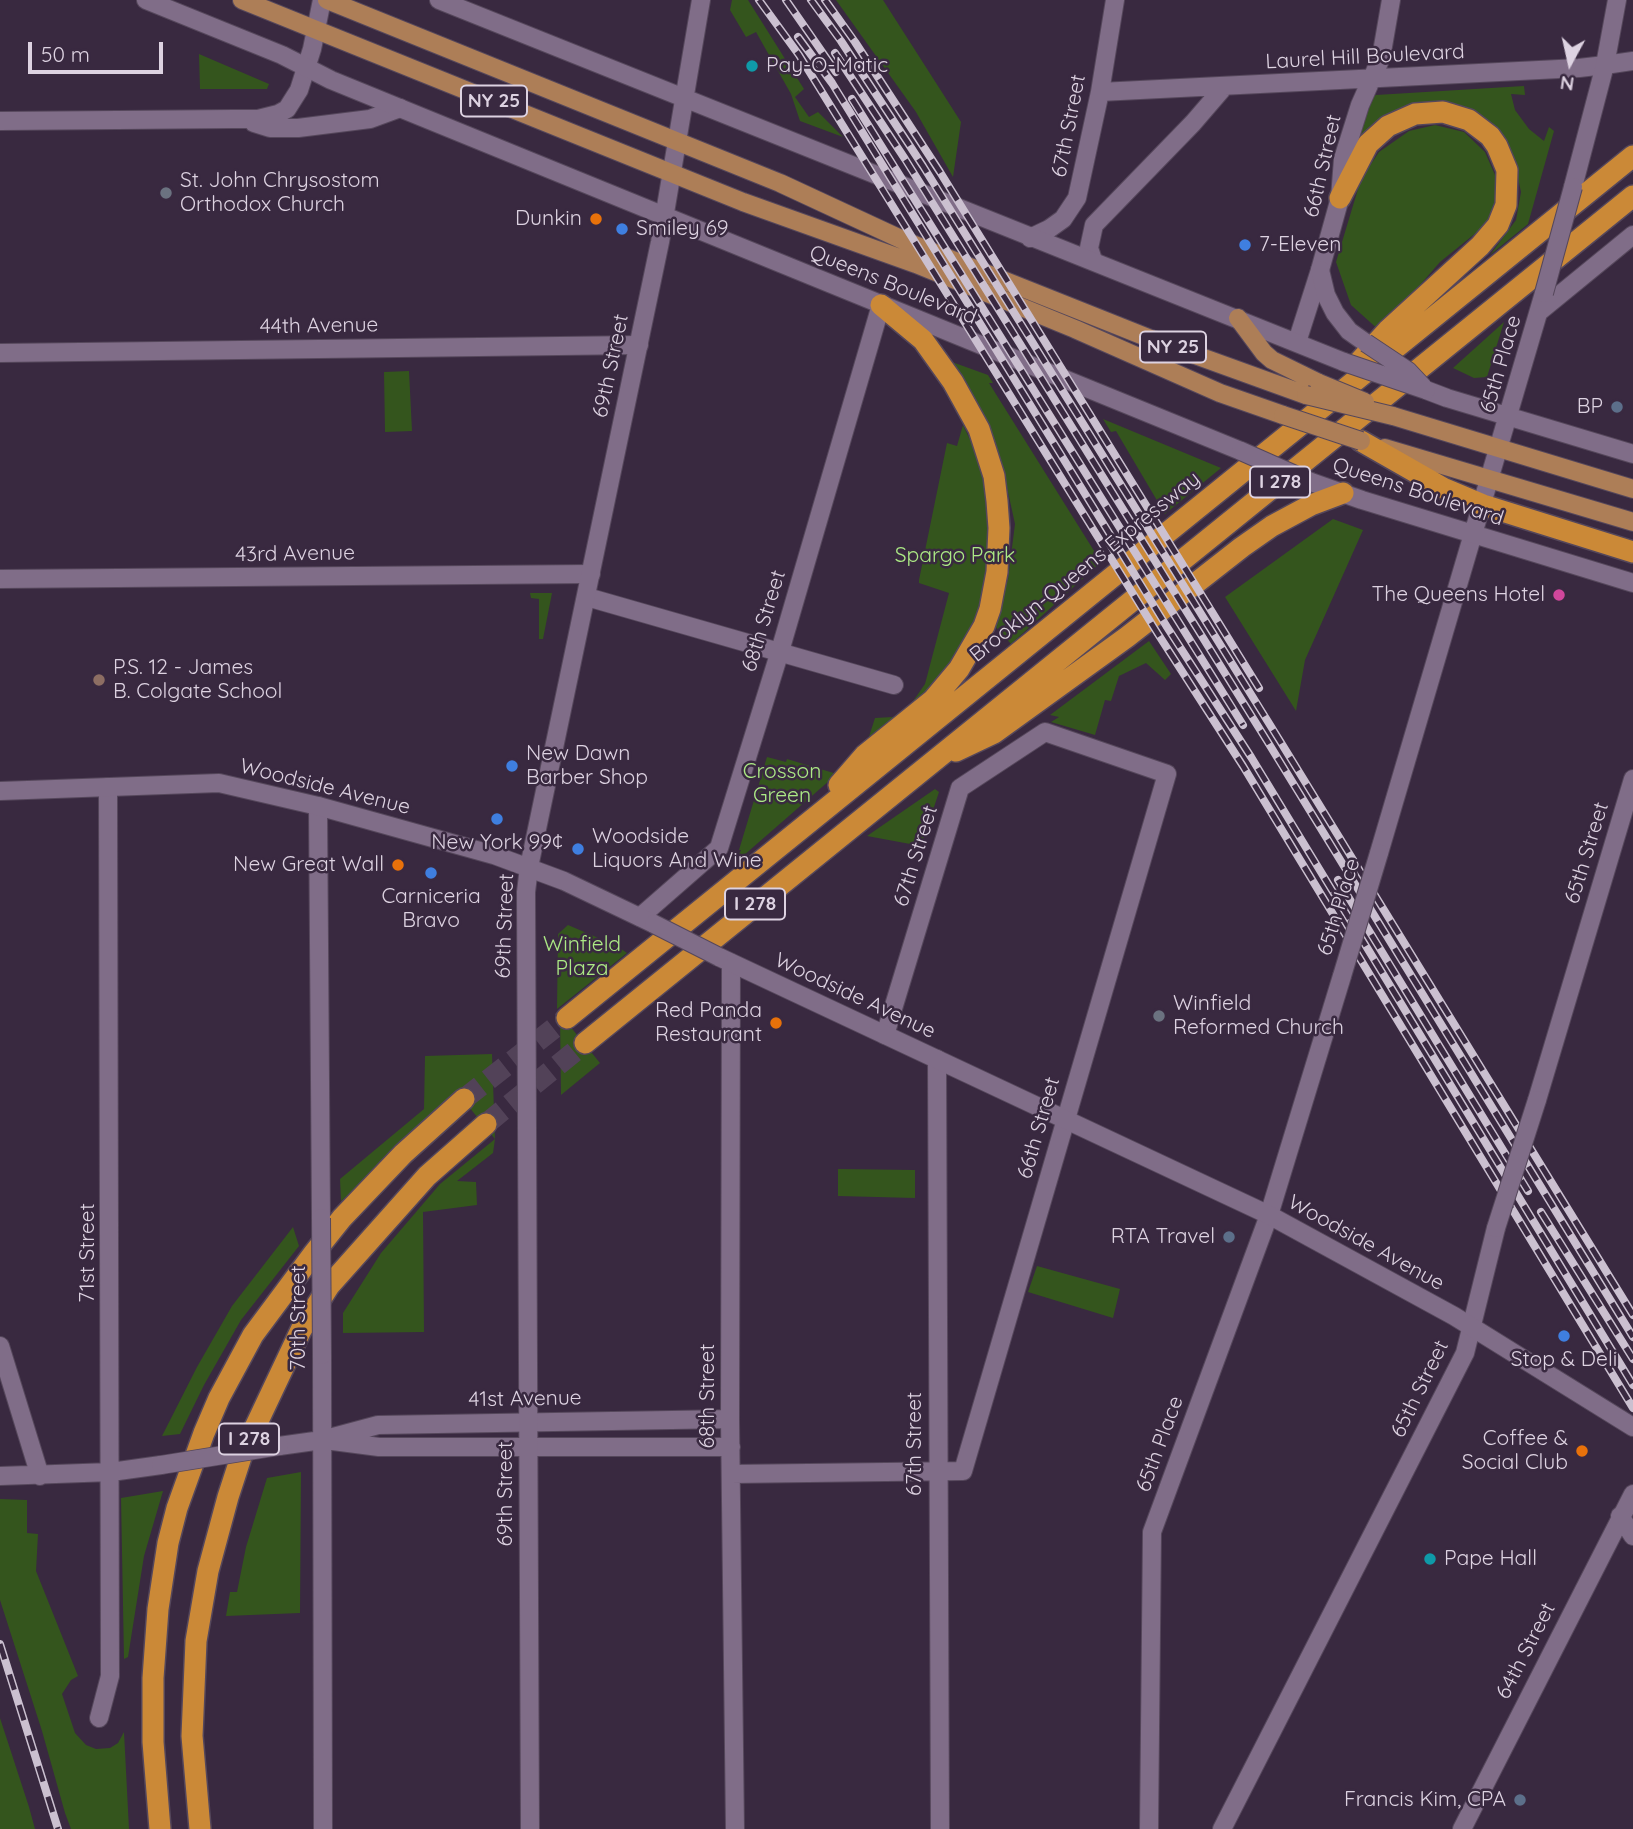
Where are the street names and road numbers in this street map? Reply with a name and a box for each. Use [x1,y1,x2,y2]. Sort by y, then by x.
street label: Laurel Hill Boulevard [1265,39,1465,75]
street label: 67th Street [1047,72,1091,180]
road number: NY 25 [461,86,527,116]
street label: 66th Street [1299,112,1347,220]
street label: Queens Boulevard [806,240,980,330]
street label: 44th Avenue [259,312,379,340]
street label: 69th Street [588,312,634,420]
street label: 65th Place [1475,312,1527,416]
road number: NY 25 [1140,332,1206,362]
street label: Queens Boulevard [1329,452,1507,532]
street label: Brooklyn-Queens Expressway [965,466,1205,668]
road number: I 278 [1250,467,1310,498]
street label: 43rd Avenue [235,540,355,568]
street label: 68th Street [737,567,791,675]
street label: Woodside Avenue [237,754,413,820]
street label: 65th Street [1560,799,1614,907]
street label: 67th Street [889,802,943,910]
street label: 65th Place [1312,855,1366,959]
street label: 69th Street [491,873,519,979]
road number: I 278 [725,888,785,920]
street label: Woodside Avenue [771,948,939,1044]
street label: 66th Street [1012,1074,1066,1182]
street label: Woodside Avenue [1284,1190,1448,1296]
street label: 71st Street [75,1203,101,1303]
street label: 70th Street [286,1265,312,1371]
street label: 65th Street [1386,1336,1454,1442]
street label: 68th Street [695,1344,721,1448]
street label: 41st Avenue [468,1385,582,1413]
street label: 67th Street [902,1392,928,1496]
street label: 65th Place [1131,1393,1189,1495]
road number: I 278 [219,1424,279,1455]
street label: 69th Street [493,1441,519,1547]
street label: 64th Street [1491,1599,1561,1703]

